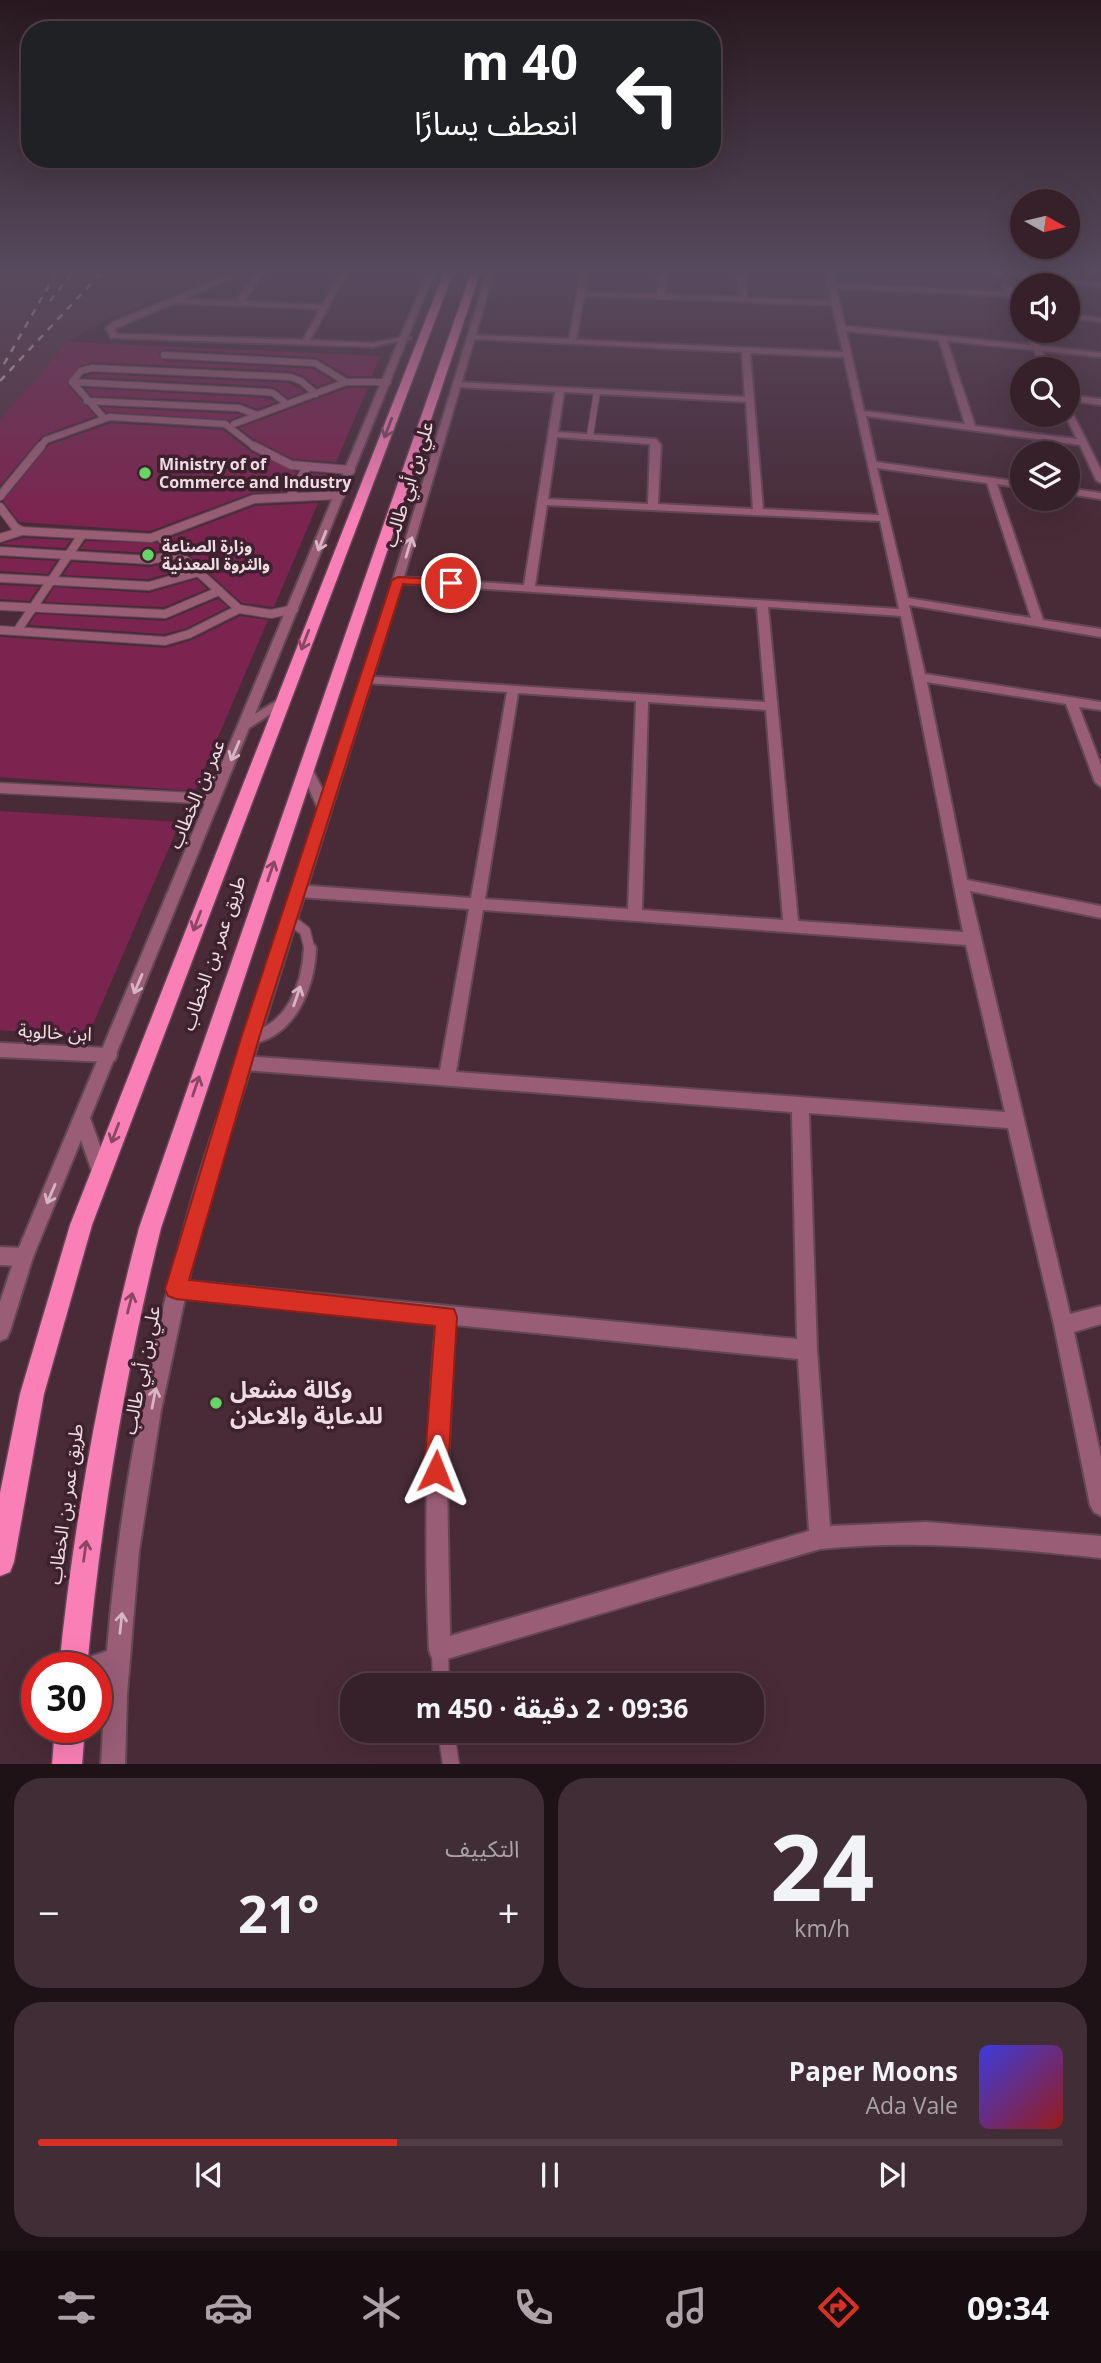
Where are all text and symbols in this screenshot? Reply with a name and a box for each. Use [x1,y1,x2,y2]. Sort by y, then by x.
text: 40 m [461,28,578,94]
icon: left [602,49,693,140]
text: انعطف يسارًا [414,101,578,144]
north arrow [1010,189,1080,259]
map controls [1010,189,1080,511]
button: sound [1010,273,1080,343]
button: search [1010,357,1080,427]
one-way arrow [381,417,394,439]
street label: علي بن أبي طالب [376,418,442,551]
button: layers [1010,441,1080,511]
place label: Ministry of of Commerce and Industry [159,453,352,493]
marker: Ministry of of Commerce and Industry [137,465,153,481]
one-way arrow [315,529,328,551]
place label: وزارة الصناعة والثروة المعدنية [162,535,270,575]
one-way arrow [403,536,416,558]
marker: وزارة الصناعة والثروة المعدنية [140,547,156,563]
pin [421,553,481,613]
icon: arrive [432,564,470,602]
one-way arrow [298,629,311,650]
street label: عمر بن الخطاب [161,735,231,853]
one-way arrow [228,740,241,761]
one-way arrow [266,860,278,882]
street label: طريق عمر بن الخطاب [174,872,252,1034]
one-way arrow [189,909,202,931]
one-way arrow [131,972,144,994]
one-way arrow [292,985,304,1007]
street label: ابن خالوية [17,1017,93,1047]
one-way arrow [191,1075,203,1097]
one-way arrow [108,1122,120,1144]
one-way arrow [44,1183,57,1204]
one-way arrow [124,1292,137,1315]
street label: علي بن أبي طالب [116,1303,169,1437]
place label: وكالة مشعل للدعاية والاعلان [230,1373,383,1431]
one-way arrow [148,1387,162,1410]
marker: وكالة مشعل للدعاية والاعلان [208,1395,224,1411]
street label: طريق عمر بن الخطاب [41,1422,89,1586]
position arrow [399,1434,473,1508]
one-way arrow [79,1540,92,1563]
one-way arrow [115,1612,128,1635]
speed limit sign: 30 [21,1652,112,1743]
text: 09:36 · 2 دقيقة · 450 m [416,1690,688,1726]
text: 24 [770,1804,874,1928]
text: التكييف [445,1832,520,1864]
text: 21° [238,1877,320,1948]
text: − [38,1886,60,1938]
text: + [498,1886,519,1938]
text: km/h [794,1912,850,1944]
text: Paper Moons [789,2053,958,2089]
text: Ada Vale [865,2089,958,2121]
icon: previous [190,2156,228,2194]
icon: pause [531,2156,569,2194]
icon: next [873,2156,911,2194]
icon: filters [52,2283,101,2332]
icon: car [204,2283,253,2332]
icon: climate [357,2283,406,2332]
icon: phone [509,2283,558,2332]
icon: music [662,2283,711,2332]
icon: directions [814,2283,863,2332]
text: 09:34 [967,2286,1049,2329]

